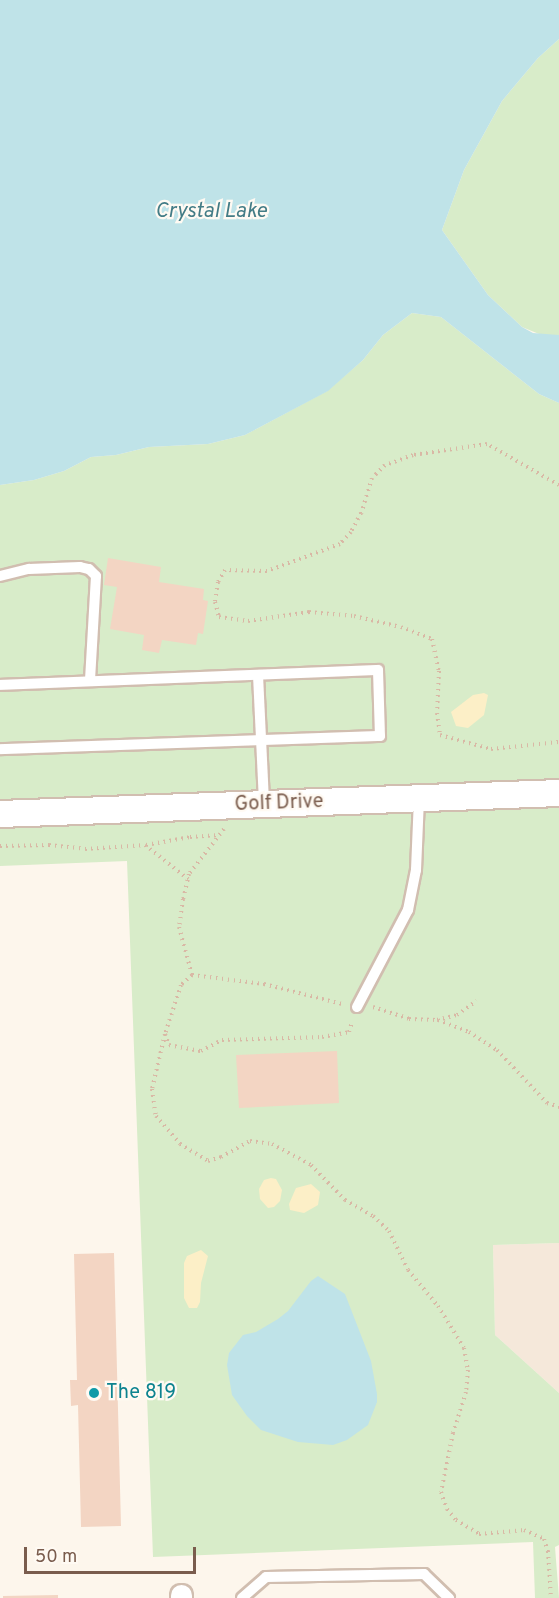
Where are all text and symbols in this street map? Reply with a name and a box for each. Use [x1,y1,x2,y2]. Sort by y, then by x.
water label: Crystal Lake [155,199,267,225]
street label: Golf Drive [234,790,324,818]
place label: The 819 [106,1381,176,1405]
marker: The 819 [87,1386,101,1400]
scale bar [27,1535,200,1573]
text: 50 m [35,1546,77,1569]

